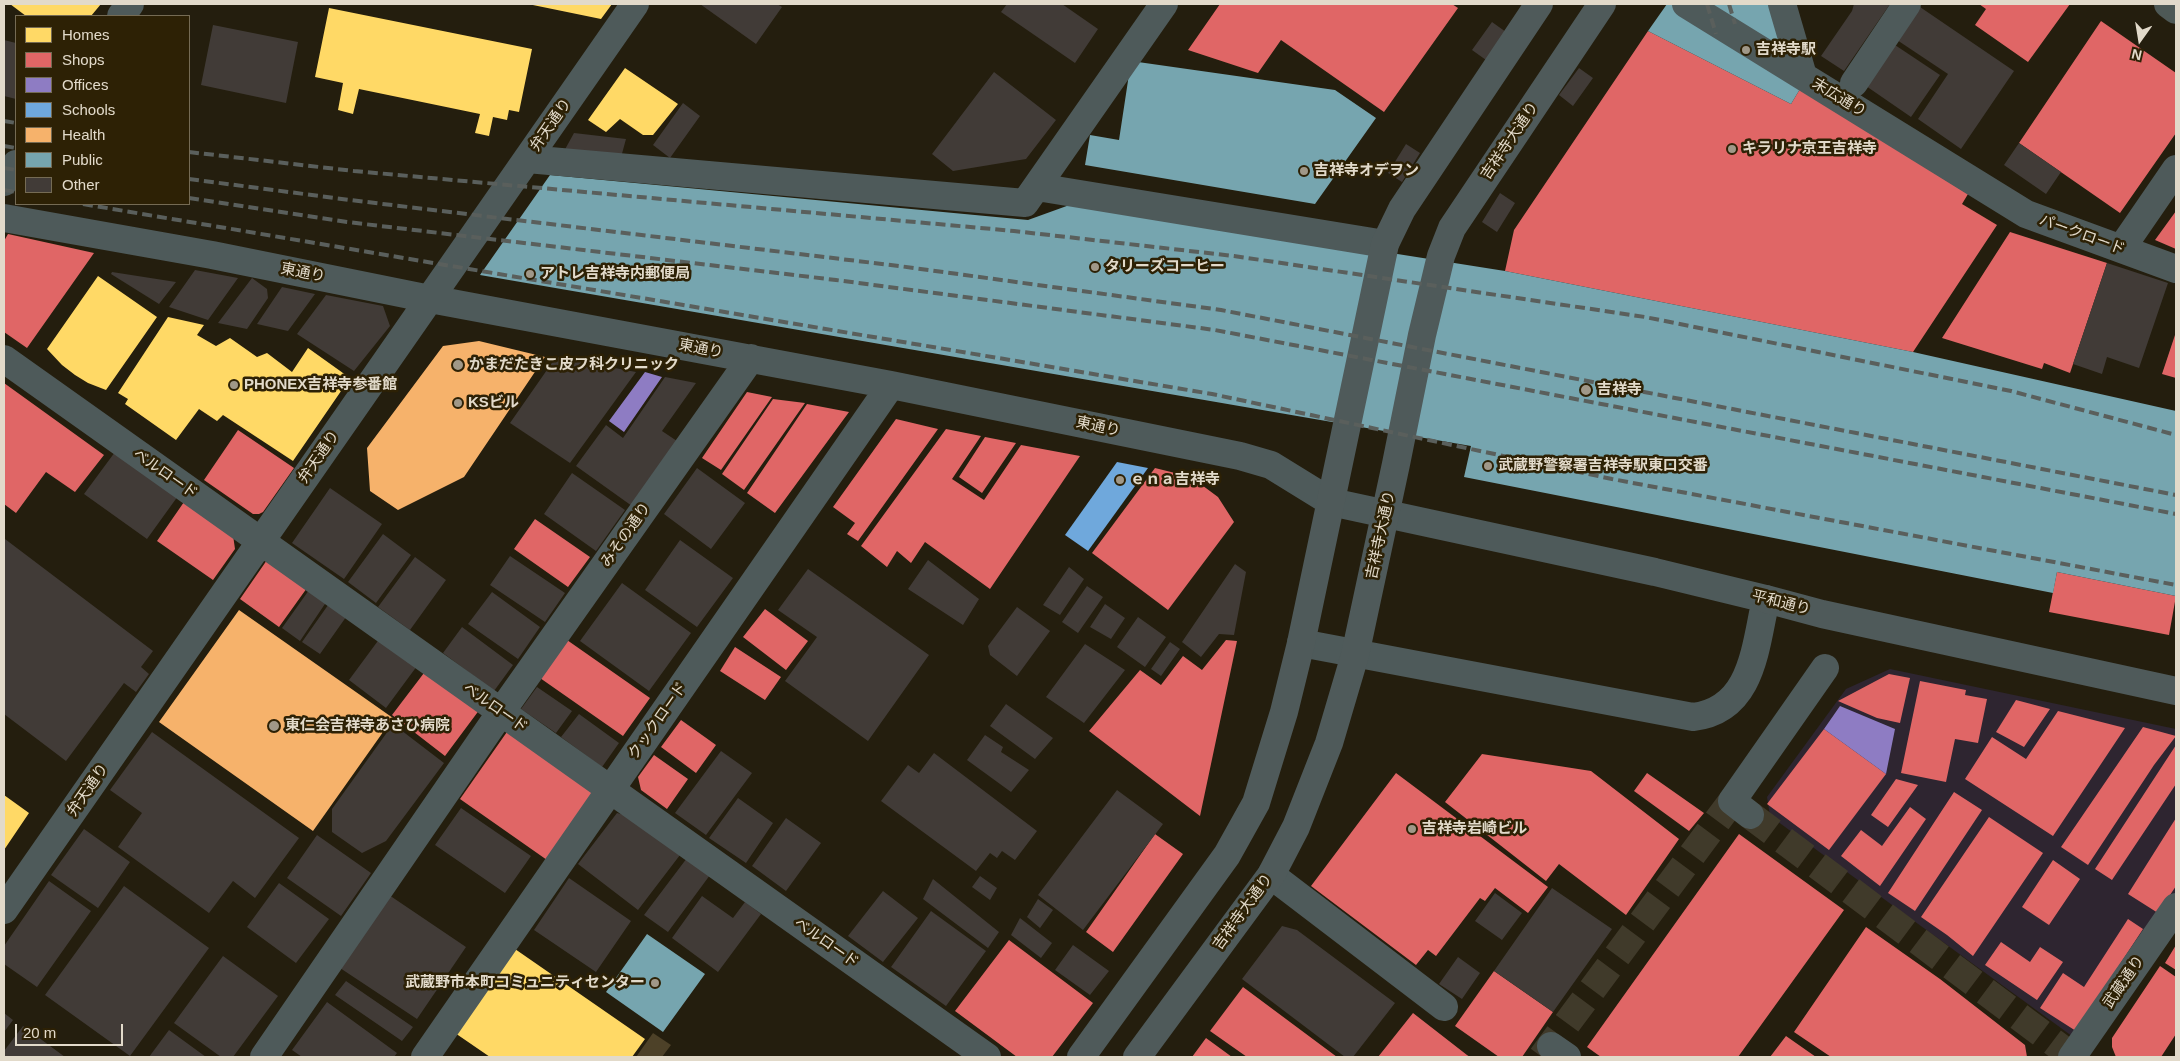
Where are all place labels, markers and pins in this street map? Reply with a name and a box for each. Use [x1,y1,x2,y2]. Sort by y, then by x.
place label: 吉祥寺駅 [1756,41,1816,59]
marker: 吉祥寺駅 [1740,44,1752,56]
place label: キラリナ京王吉祥寺 [1742,140,1877,158]
marker: キラリナ京王吉祥寺 [1726,143,1738,155]
place label: 吉祥寺オデヲン [1314,162,1419,180]
marker: 吉祥寺オデヲン [1298,165,1310,177]
place label: タリーズコーヒー [1105,258,1225,276]
marker: タリーズコーヒー [1089,261,1101,273]
place label: アトレ吉祥寺内郵便局 [540,265,690,283]
marker: アトレ吉祥寺内郵便局 [524,268,536,280]
place label: かまだたきこ皮フ科クリニック [469,356,679,374]
marker: かまだたきこ皮フ科クリニック [451,358,465,372]
place label: PHONEX吉祥寺参番館 [244,376,397,394]
marker: PHONEX吉祥寺参番館 [228,379,240,391]
place label: 吉祥寺 [1597,381,1642,399]
marker: 吉祥寺 [1579,383,1593,397]
place label: KSビル [468,394,519,412]
marker: KSビル [452,397,464,409]
place label: 武蔵野警察署吉祥寺駅東口交番 [1498,457,1708,475]
marker: 武蔵野警察署吉祥寺駅東口交番 [1482,460,1494,472]
place label: ｅｎａ吉祥寺 [1130,471,1220,489]
marker: ｅｎａ吉祥寺 [1114,474,1126,486]
place label: 東仁会吉祥寺あさひ病院 [285,717,450,735]
marker: 東仁会吉祥寺あさひ病院 [267,719,281,733]
place label: 吉祥寺岩崎ビル [1422,820,1527,838]
marker: 吉祥寺岩崎ビル [1406,823,1418,835]
place label: 武蔵野市本町コミュニティセンター [405,974,645,992]
marker: 武蔵野市本町コミュニティセンター [649,977,661,989]

